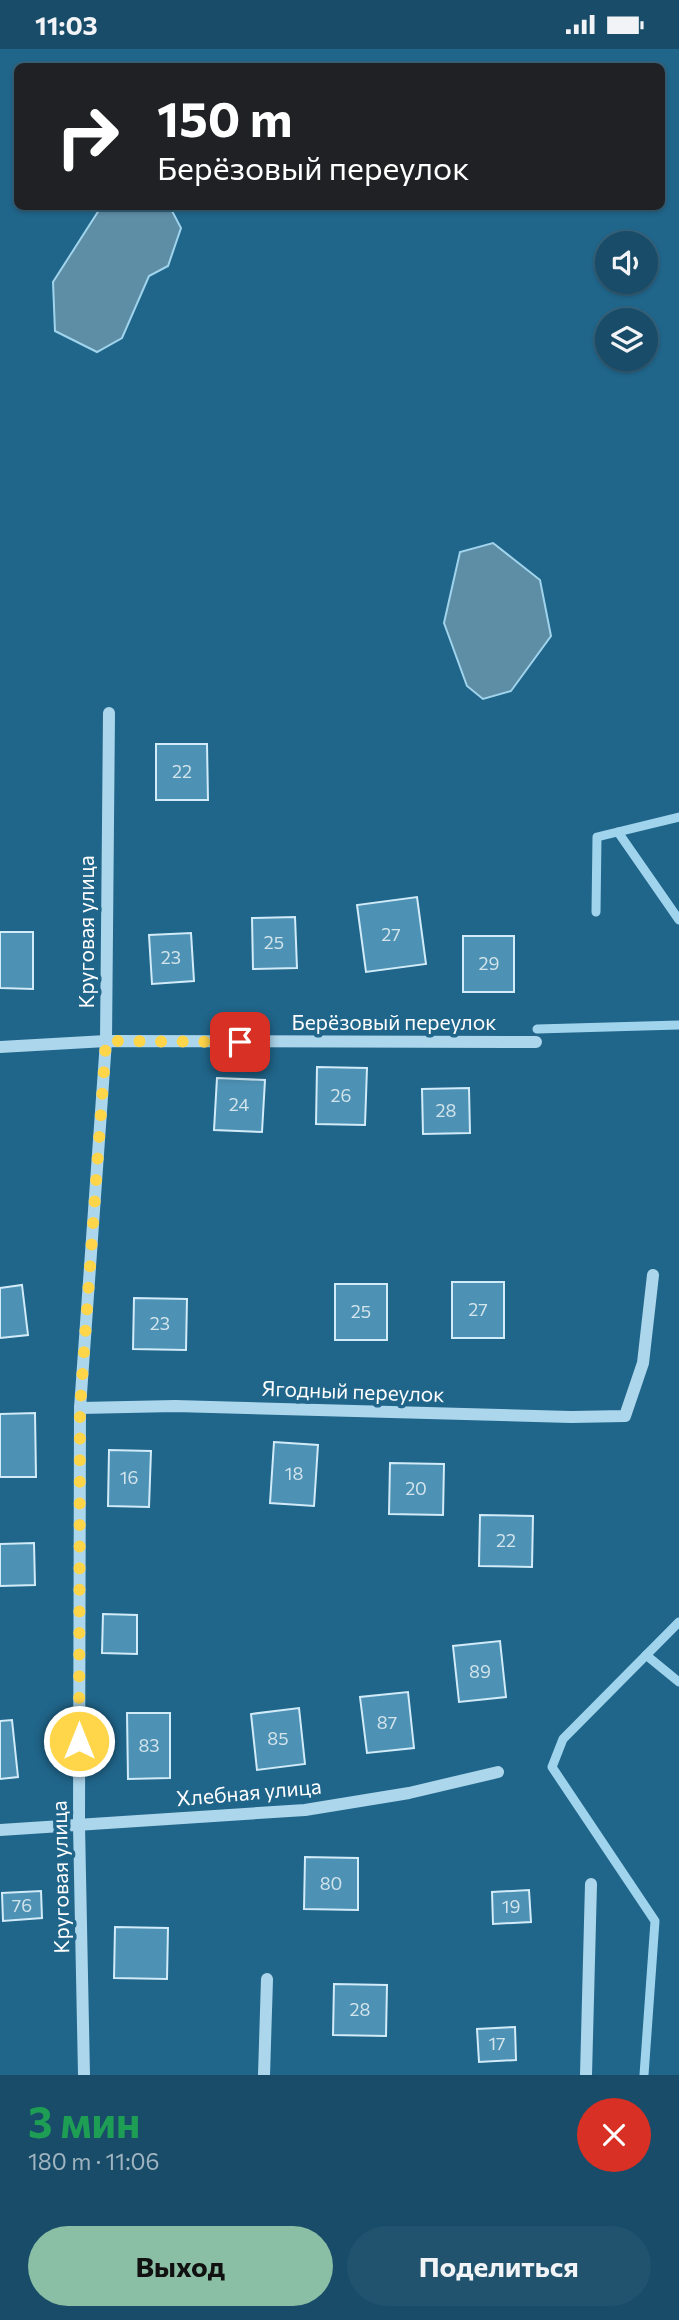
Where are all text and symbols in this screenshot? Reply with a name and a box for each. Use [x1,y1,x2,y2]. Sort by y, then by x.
text: 11:03 [35,9,98,40]
text: 150 m [157,87,292,147]
icon: right [42,91,133,182]
text: Берёзовый переулок [157,147,469,187]
map controls [595,231,658,371]
button: sound [595,231,658,294]
button: layers [595,308,658,371]
house number: 22 [172,760,192,782]
street label: Круговая улица [73,855,98,1009]
house number: 27 [381,923,401,945]
house number: 25 [264,931,284,953]
house number: 23 [161,946,181,968]
house number: 29 [479,952,499,974]
street label: Берёзовый переулок [292,1009,496,1034]
pin [210,1012,270,1072]
icon: arrive [221,1023,259,1061]
house number: 26 [331,1084,351,1106]
house number: 24 [229,1093,249,1115]
house number: 28 [436,1099,457,1121]
house number: 27 [468,1298,488,1320]
house number: 25 [351,1300,371,1322]
house number: 23 [150,1312,170,1334]
street label: Ягодный переулок [261,1375,445,1406]
house number: 18 [285,1462,303,1484]
house number: 16 [120,1466,138,1488]
house number: 20 [405,1477,427,1499]
house number: 22 [496,1529,516,1551]
house number: 89 [469,1660,491,1682]
position arrow [42,1704,116,1778]
house number: 87 [377,1711,397,1733]
house number: 85 [267,1727,289,1749]
house number: 83 [138,1734,160,1756]
street label: Хлебная улица [175,1773,322,1810]
street label: Круговая улица [46,1800,73,1954]
house number: 80 [320,1872,342,1894]
house number: 76 [12,1894,32,1916]
house number: 19 [502,1895,520,1917]
house number: 28 [350,1998,371,2020]
house number: 17 [488,2032,506,2054]
text: 3 мин [28,2095,140,2147]
button: close [577,2098,651,2172]
text: 180 m · 11:06 [28,2147,160,2175]
button: Выход [28,2226,333,2306]
button: Поделиться [347,2226,651,2306]

